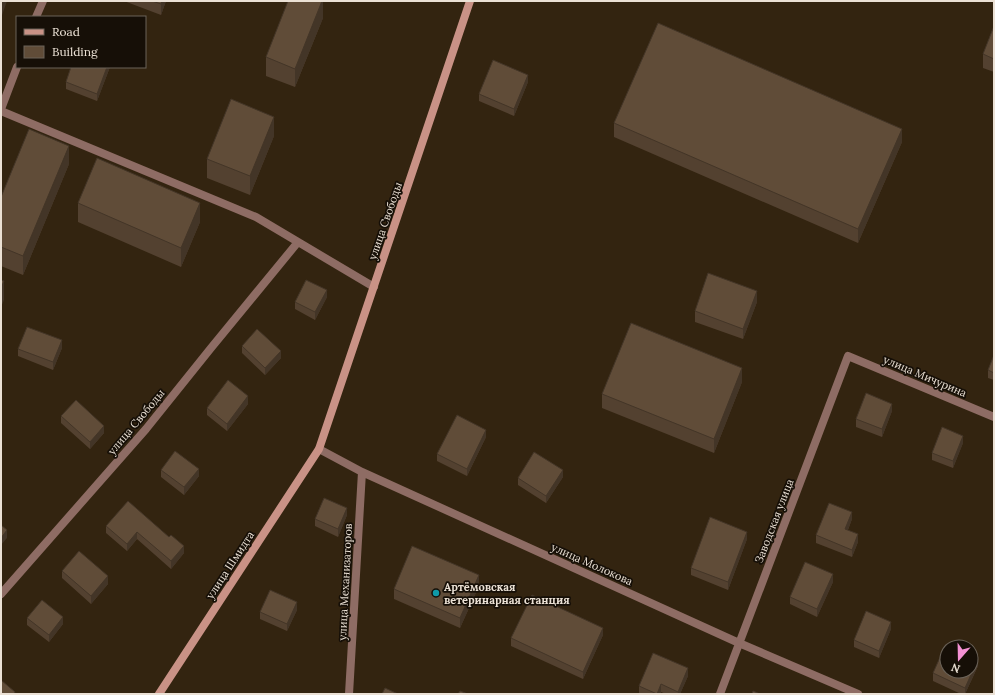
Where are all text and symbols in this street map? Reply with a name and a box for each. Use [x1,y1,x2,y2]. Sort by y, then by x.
legend [16,16,146,68]
text: Road [52,24,80,39]
text: Building [52,44,98,59]
street label: улица Свободы [365,180,405,262]
street label: улица Мичурина [881,352,969,400]
street label: улица Свободы [104,386,168,458]
street label: Заводская улица [752,477,797,565]
street label: улица Механизаторов [335,523,355,641]
street label: улица Шмидта [203,528,257,602]
street label: улица Молокова [549,540,635,588]
place label: Артёмовская ветеринарная станция [444,580,570,607]
marker: Артёмовская ветеринарная станция [431,588,441,598]
north arrow [939,639,979,679]
text: N [949,660,962,676]

